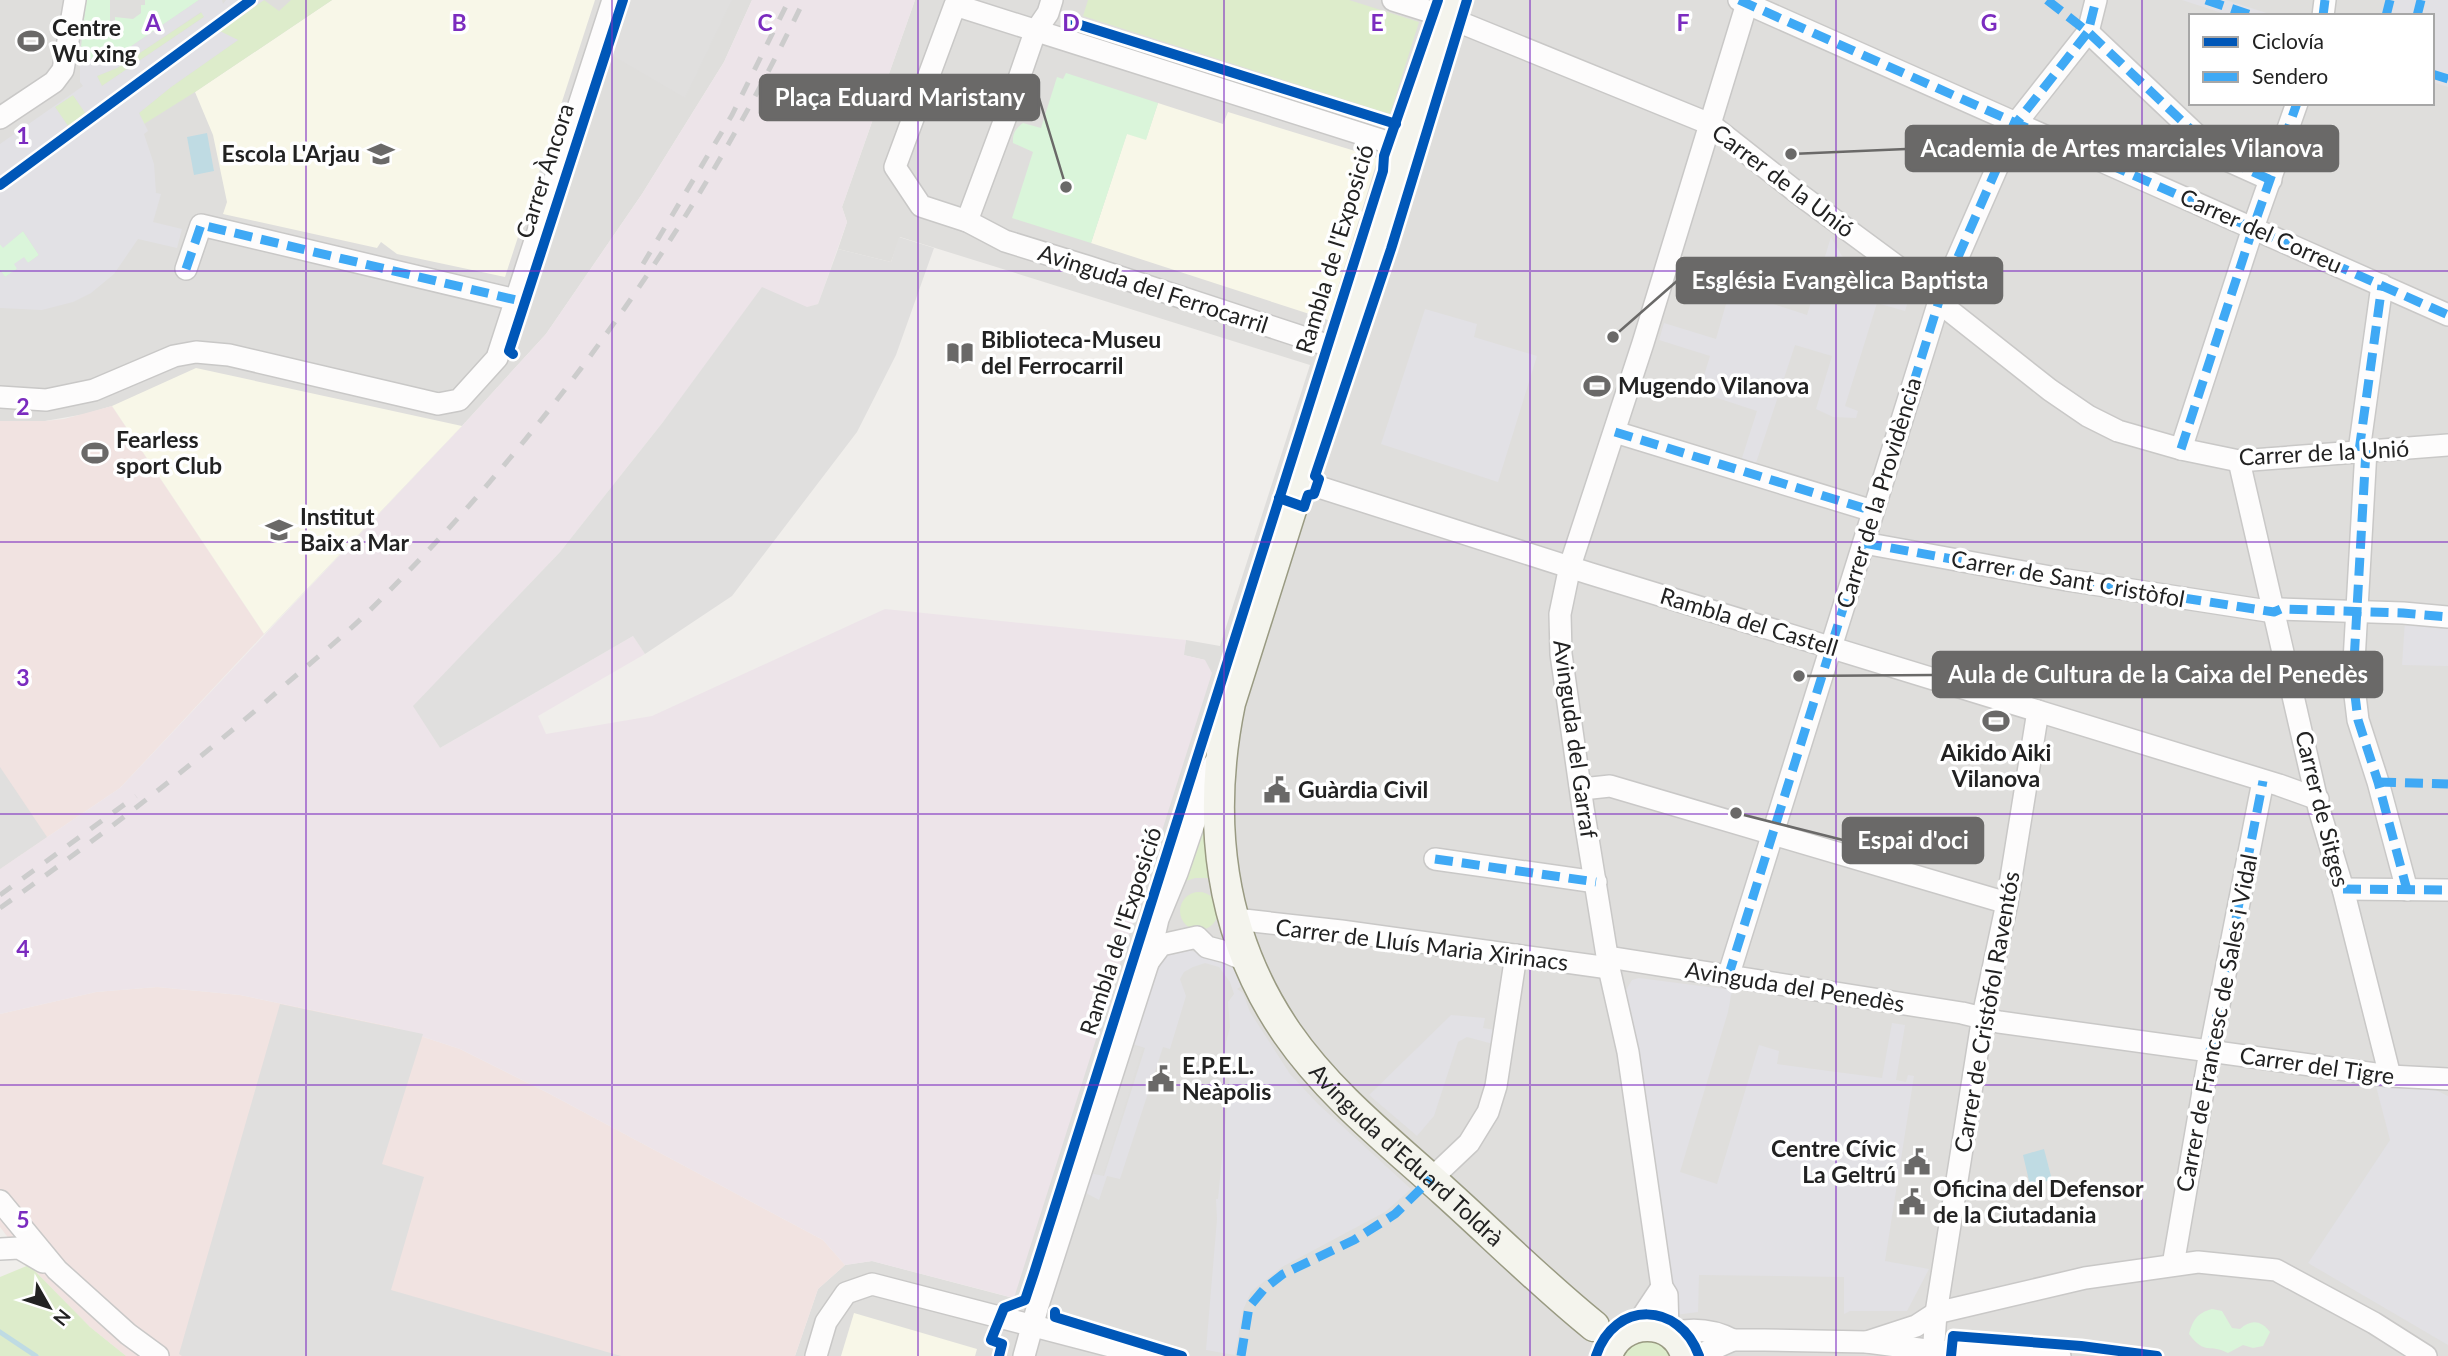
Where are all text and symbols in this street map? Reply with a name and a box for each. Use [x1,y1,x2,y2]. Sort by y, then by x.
text: A [144,8,162,36]
text: B [451,8,467,36]
text: C [757,8,773,36]
text: D [1062,8,1080,36]
text: E [1370,8,1384,36]
text: F [1676,8,1690,36]
text: G [1981,8,1997,36]
place label: Centre Wu xing [52,13,137,67]
legend [2189,14,2434,105]
sports icon: Centre Wu xing [16,26,46,56]
text: Ciclovía [2252,28,2324,53]
text: Sendero [2252,63,2328,88]
callout: Plaça Eduard Maristany [760,75,1039,120]
text: Plaça Eduard Maristany [775,82,1026,111]
street label: Carrer Àncora [509,100,579,242]
street label: Carrer de la Unió [1707,118,1860,243]
text: 1 [16,121,30,149]
callout: Academia de Artes marciales Vilanova [1906,126,2338,171]
text: Academia de Artes marciales Vilanova [1919,133,2324,162]
place label: Escola L'Arjau [222,139,360,167]
school or university icon: Escola L'Arjau [366,139,396,169]
street label: Rambla de l'Exposició [1289,141,1379,357]
street label: Carrer del Correu [2176,182,2347,278]
street label: Avinguda del Ferrocarril [1035,238,1272,338]
callout: Església Evangèlica Baptista [1677,258,2002,303]
text: Església Evangèlica Baptista [1692,265,1988,294]
place label: Biblioteca-Museu del Ferrocarril [981,325,1161,379]
library icon: Biblioteca-Museu del Ferrocarril [945,338,975,368]
sports icon: Mugendo Vilanova [1582,371,1612,401]
place label: Mugendo Vilanova [1618,371,1809,399]
street label: Carrer de la Providència [1830,374,1927,612]
text: 2 [16,392,30,420]
place label: Fearless sport Club [116,425,222,479]
street label: Carrer de la Unió [2238,434,2410,470]
sports icon: Fearless sport Club [80,438,110,468]
place label: Institut Baix a Mar [300,502,409,556]
school or university icon: Institut Baix a Mar [264,515,294,545]
street label: Carrer de Sant Cristòfol [1949,544,2187,612]
street label: Rambla del Castell [1657,581,1842,661]
street label: Avinguda del Garraf [1548,638,1604,840]
callout: Aula de Cultura de la Caixa del Penedès [1933,652,2382,697]
text: Aula de Cultura de la Caixa del Penedès [1947,659,2368,688]
text: 3 [16,663,30,691]
sports icon: Aikido Aiki Vilanova [1981,706,2011,736]
street label: Carrer de Sitges [2290,728,2356,890]
place label: Aikido Aiki Vilanova [1940,738,2051,792]
public building icon: Guàrdia Civil [1262,775,1292,805]
place label: Guàrdia Civil [1298,775,1428,803]
callout: Espai d'oci [1843,818,1983,863]
street label: Rambla de l'Exposició [1073,823,1167,1038]
text: Espai d'oci [1857,825,1969,854]
street label: Carrer de Francesc de Sales i Vidal [2169,851,2263,1194]
street label: Carrer de Cristòfol Raventós [1947,869,2025,1155]
street label: Carrer de Lluís Maria Xirinacs [1274,912,1570,976]
text: 4 [16,934,30,962]
street label: Avinguda del Penedès [1684,955,1907,1017]
street label: Carrer del Tigre [2238,1040,2396,1090]
place label: E.P.E.L. Neàpolis [1182,1051,1271,1105]
street label: Avinguda d'Eduard Toldrà [1304,1058,1510,1252]
public building icon: E.P.E.L. Neàpolis [1146,1064,1176,1094]
place label: Centre Cívic La Geltrú [1771,1134,1896,1188]
public building icon: Centre Cívic La Geltrú [1902,1147,1932,1177]
place label: Oficina del Defensor de la Ciutadania [1933,1174,2144,1228]
public building icon: Oficina del Defensor de la Ciutadania [1897,1187,1927,1217]
text: 5 [16,1205,30,1233]
north arrow [14,1272,84,1342]
text: N [49,1305,76,1331]

